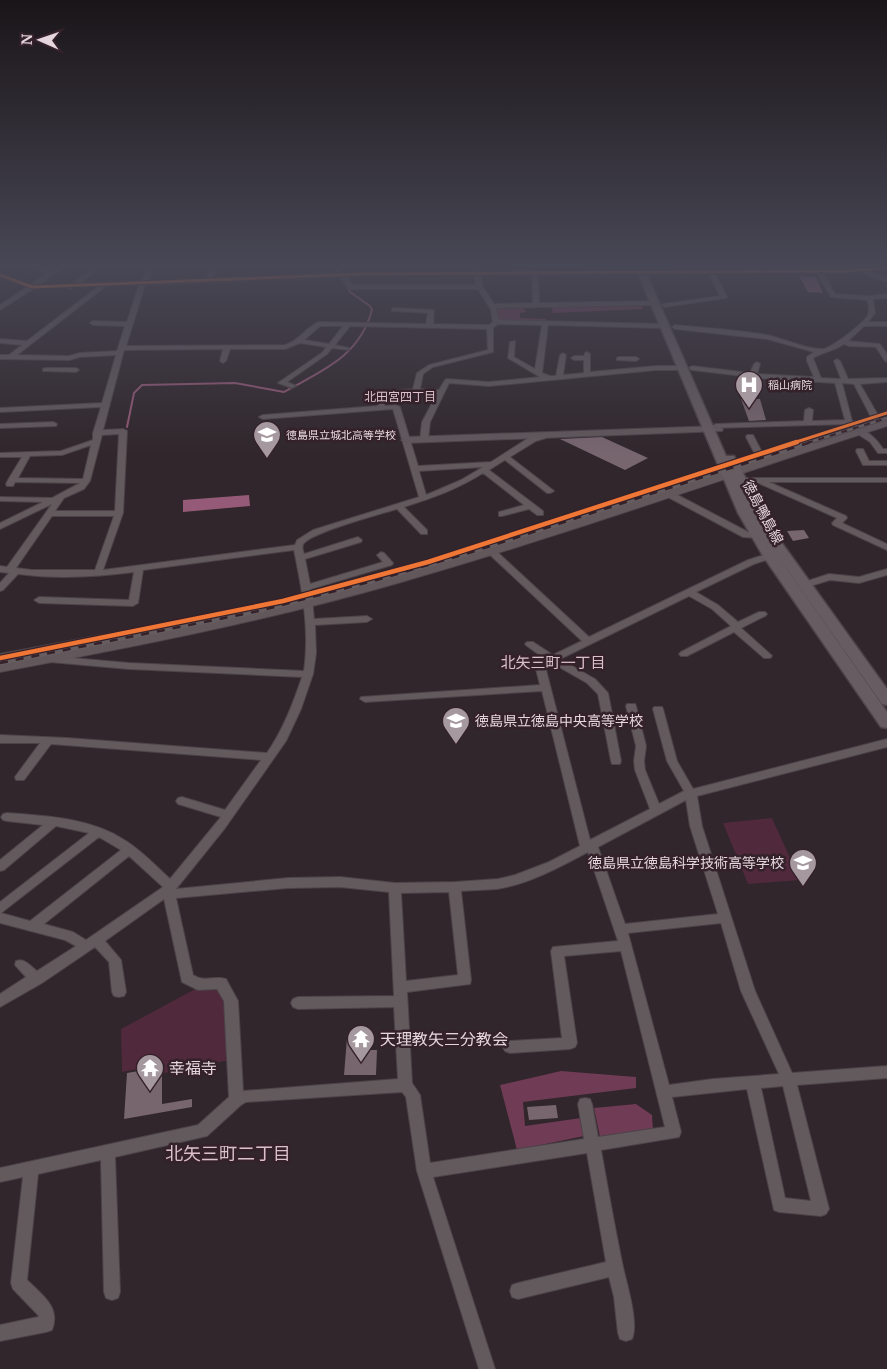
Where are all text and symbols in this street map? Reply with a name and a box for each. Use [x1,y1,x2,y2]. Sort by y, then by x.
north arrow [15,15,65,65]
text: N [18,34,36,45]
hospital icon: 稲山病院 [734,370,764,409]
place label: 稲山病院 [768,378,812,392]
district label: 北田宮四丁目 [364,389,436,404]
school or university icon: 徳島県立城北高等学校 [252,420,282,459]
place label: 徳島県立城北高等学校 [286,428,396,442]
street label: 徳島鴨島線 [739,477,787,547]
district label: 北矢三町一丁目 [500,653,606,672]
school or university icon: 徳島県立徳島中央高等学校 [441,706,471,745]
place label: 徳島県立徳島中央高等学校 [475,712,643,730]
school or university icon: 徳島県立徳島科学技術高等学校 [788,848,818,887]
place label: 徳島県立徳島科学技術高等学校 [588,854,784,872]
temple icon: 天理教矢三分教会 [346,1024,376,1063]
place label: 天理教矢三分教会 [380,1029,508,1049]
temple icon: 幸福寺 [135,1053,165,1092]
place label: 幸福寺 [169,1058,217,1078]
district label: 北矢三町二丁目 [165,1142,291,1165]

